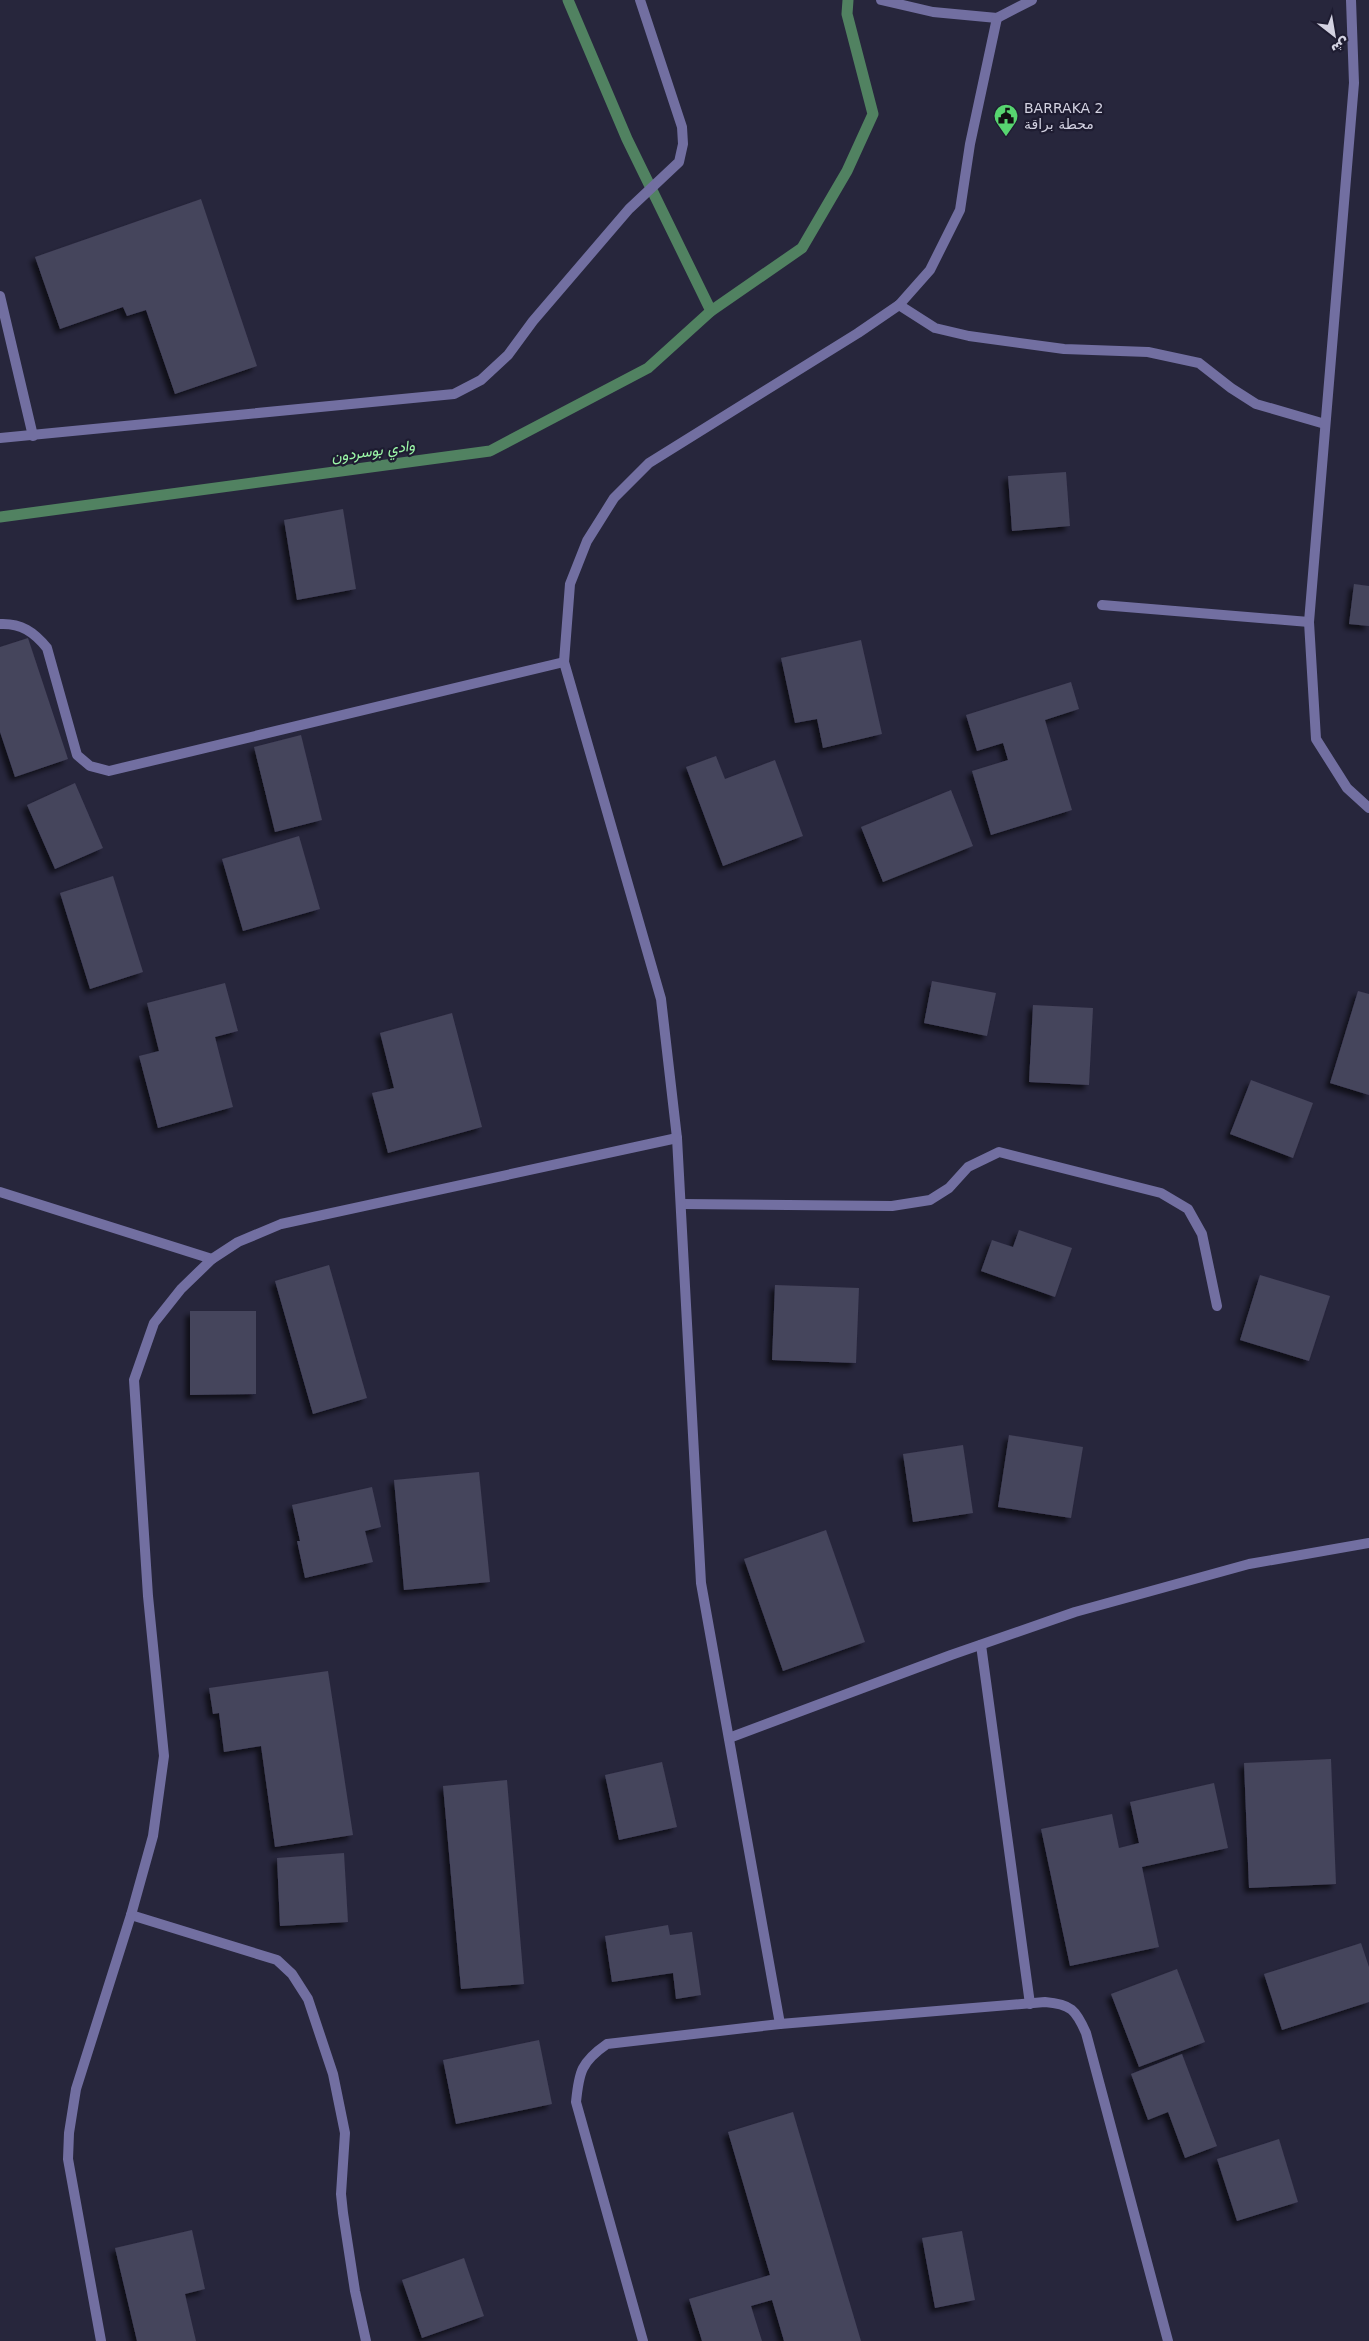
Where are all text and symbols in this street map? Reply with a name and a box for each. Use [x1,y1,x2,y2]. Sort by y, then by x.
north arrow [1309,10,1359,60]
text: ش [1328,34,1353,58]
place label: BARRAKA 2 محطة براقة [1024,100,1104,133]
public building icon: BARRAKA 2 محطة براقة [993,103,1019,137]
water label: وادي بوسردون [330,436,417,469]

